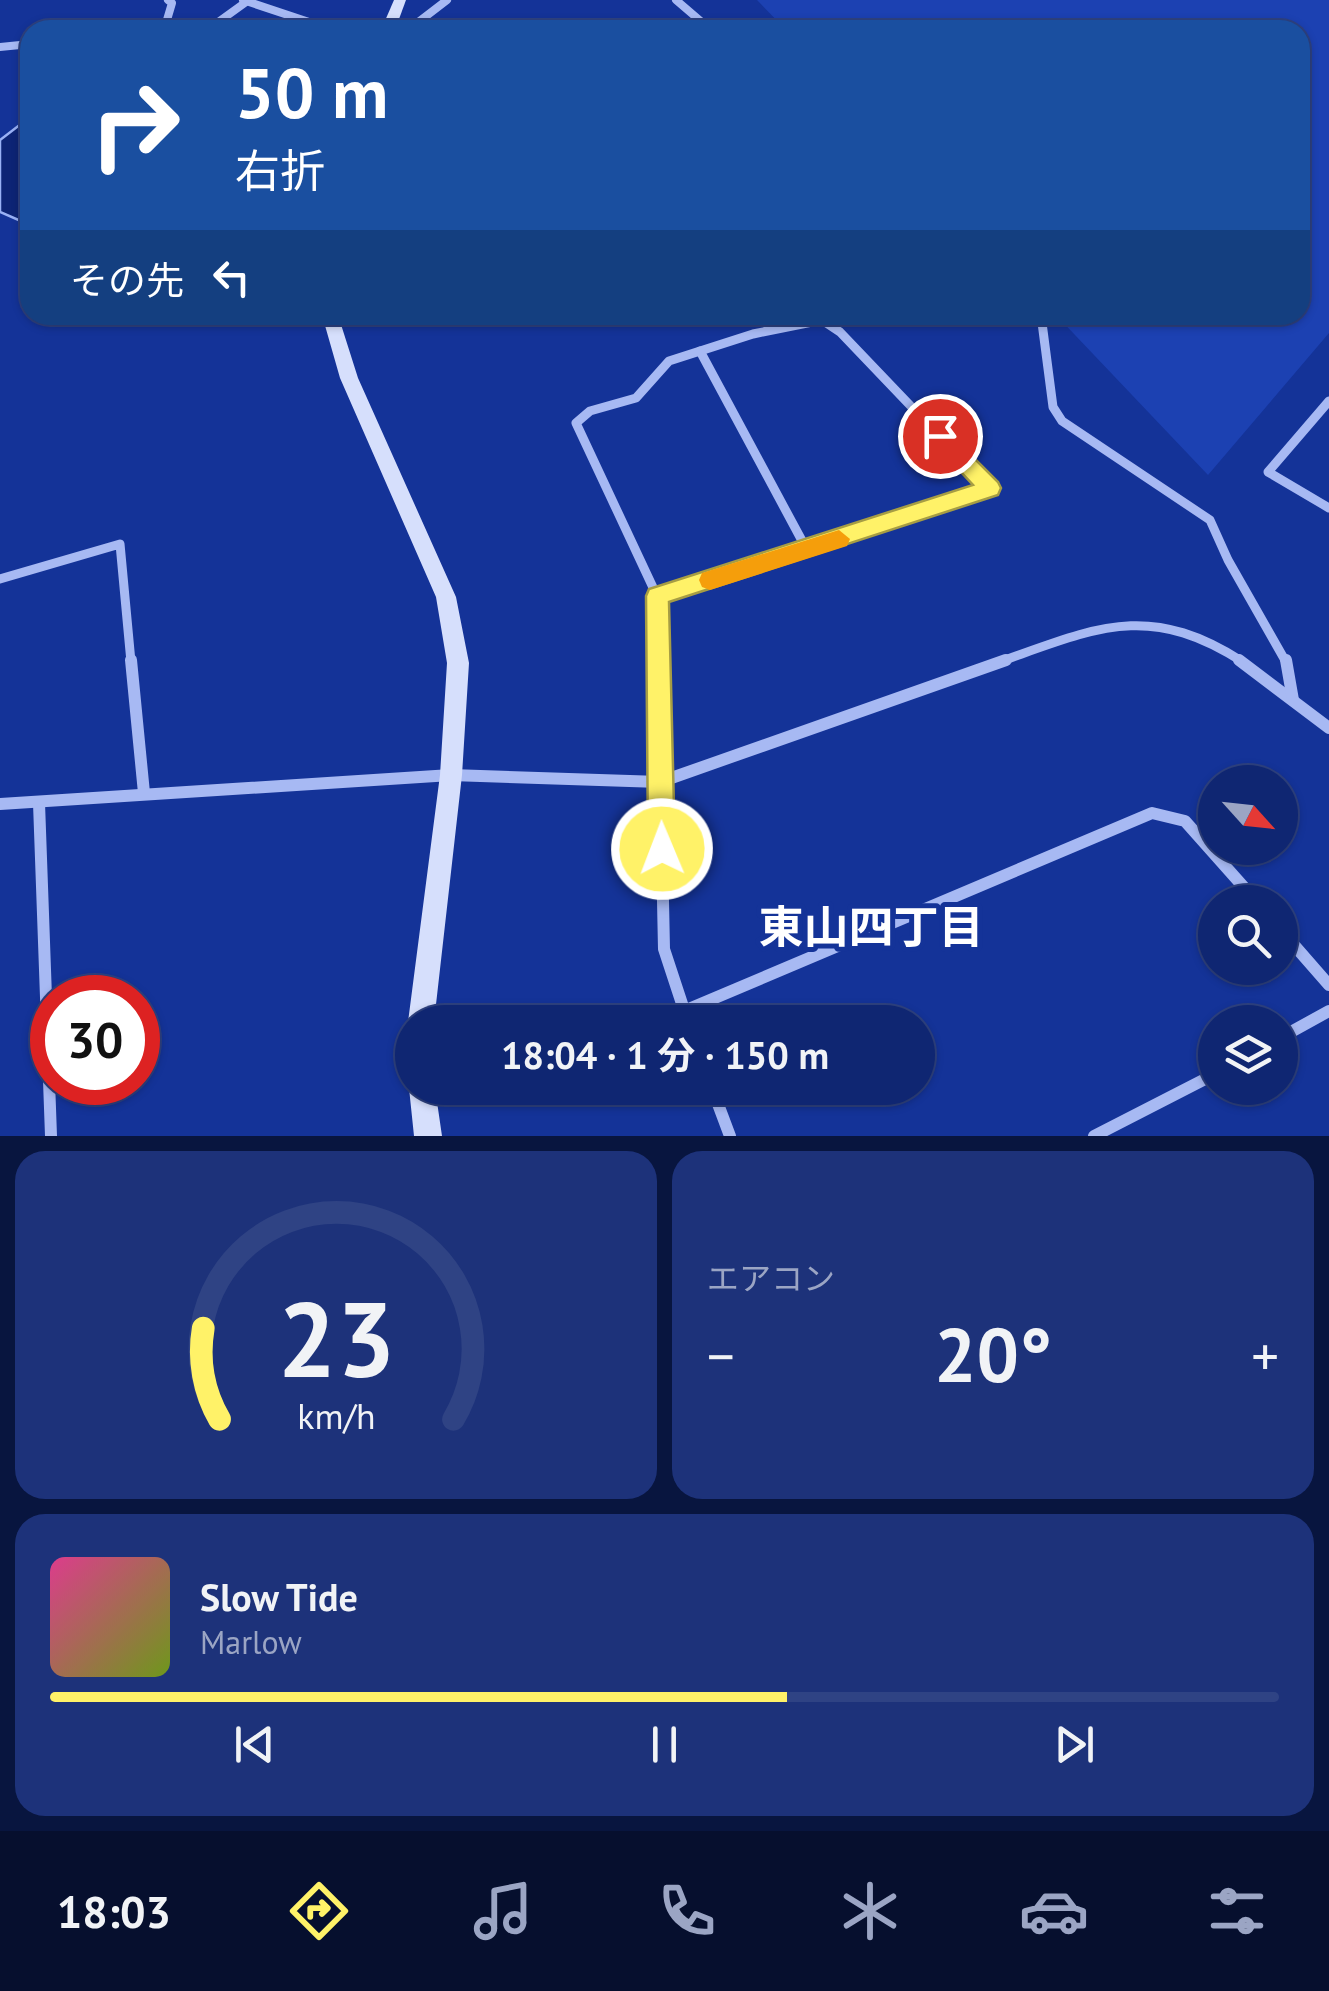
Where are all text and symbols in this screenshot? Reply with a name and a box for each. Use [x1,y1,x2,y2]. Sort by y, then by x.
text: 50 m [235,47,388,137]
icon: right [70,60,200,190]
text: 右折 [235,141,325,199]
icon: left [204,250,259,305]
text: その先 [70,255,184,304]
pin [898,394,983,479]
icon: arrive [913,409,968,464]
north arrow [1198,765,1298,865]
map controls [1198,765,1298,1105]
position arrow [610,797,714,901]
button: search [1198,885,1298,985]
district label: 東山四丁目 [758,897,984,955]
speed limit sign: 30 [30,975,160,1105]
button: layers [1198,1005,1298,1105]
text: 18:04 · 1 分 · 150 m [501,1030,829,1079]
text: エアコン [707,1257,835,1299]
text: 23 [277,1271,395,1406]
text: 20° [934,1306,1052,1403]
text: − [707,1320,735,1391]
text: + [1251,1320,1279,1391]
text: km/h [297,1393,375,1439]
text: Slow Tide [200,1572,358,1621]
text: Marlow [200,1621,302,1663]
icon: previous [227,1717,282,1772]
icon: pause [637,1717,692,1772]
icon: next [1047,1717,1102,1772]
icon: directions [284,1876,354,1946]
icon: music [468,1876,538,1946]
icon: phone [652,1876,722,1946]
icon: climate [835,1876,905,1946]
icon: car [1019,1876,1089,1946]
icon: filters [1202,1876,1272,1946]
text: 18:03 [57,1882,171,1940]

